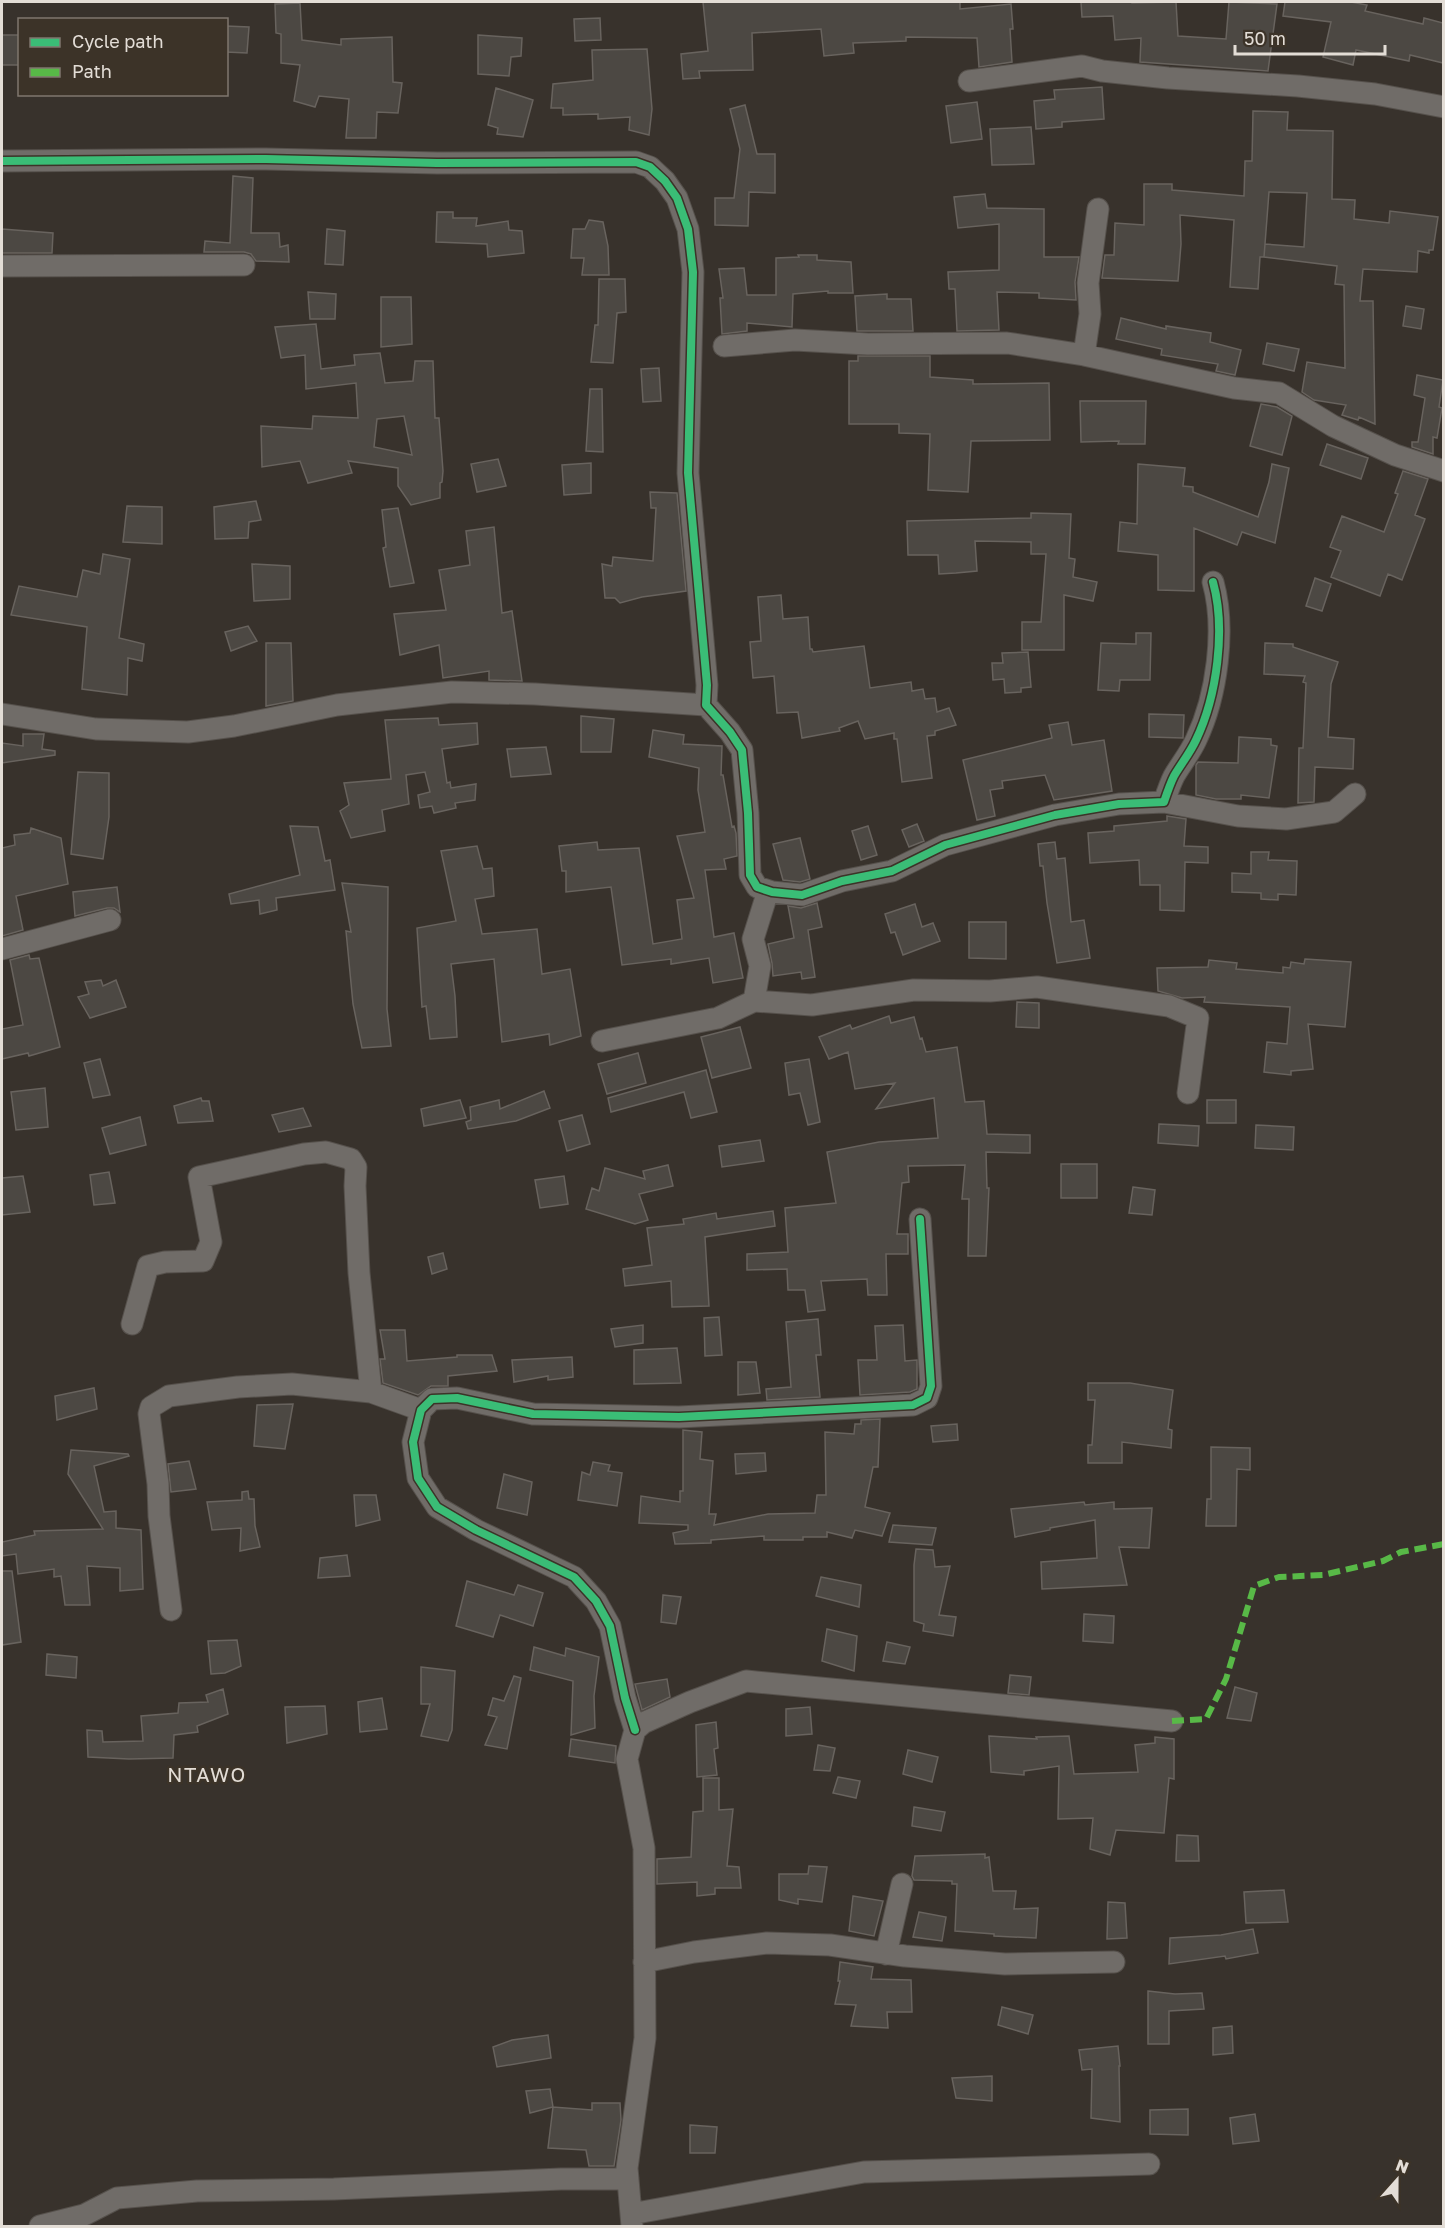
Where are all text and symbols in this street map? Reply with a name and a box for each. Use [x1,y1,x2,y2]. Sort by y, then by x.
legend [18,18,228,96]
scale bar [1235,18,1385,56]
text: 50 m [1244,27,1286,49]
text: Cycle path [72,30,164,52]
text: Path [72,60,112,82]
district label: NTAWO [167,1762,247,1786]
north arrow [1367,2150,1427,2210]
text: N [1393,2154,1412,2178]

